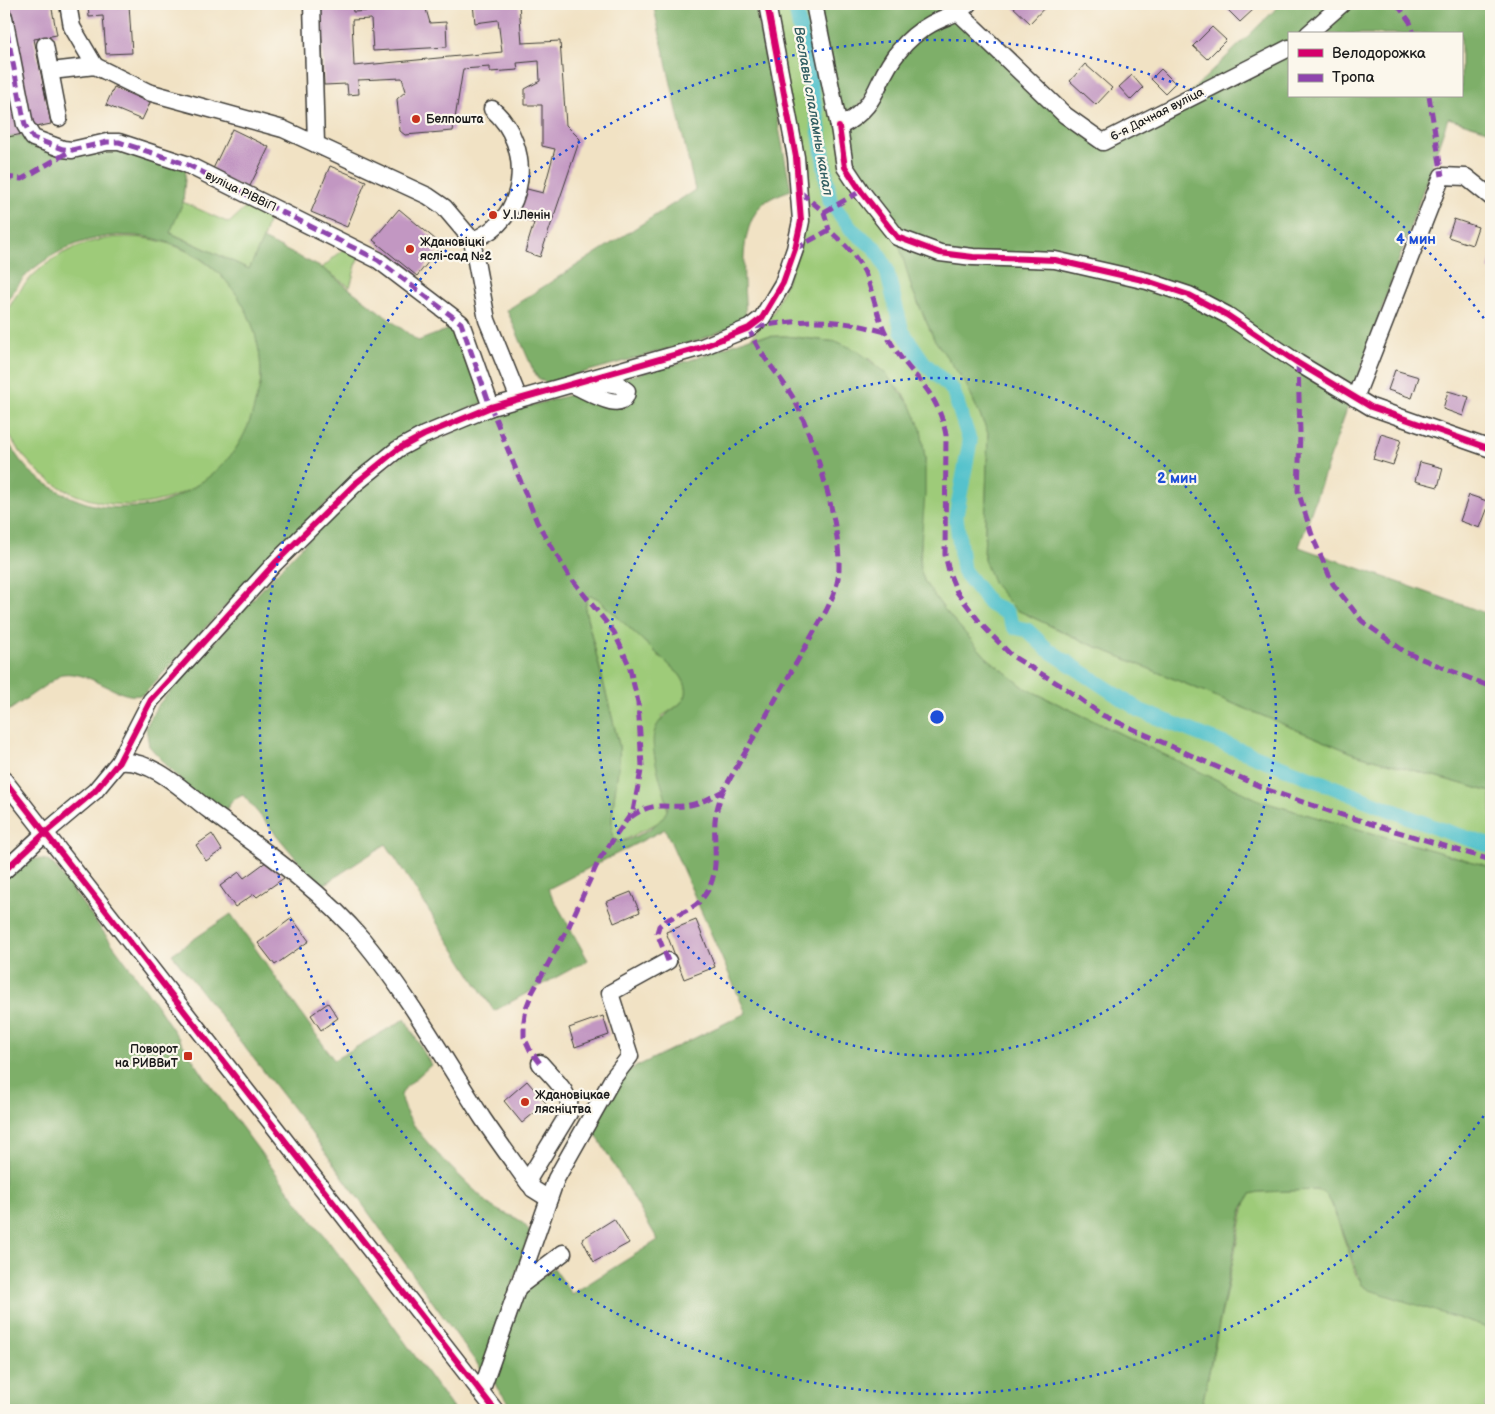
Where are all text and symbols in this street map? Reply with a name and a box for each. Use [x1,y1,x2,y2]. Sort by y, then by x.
water label: Веславы слаламны канал [790,25,837,197]
legend [1288,32,1462,98]
text: Велодорожка [1332,44,1426,63]
text: Тропа [1332,68,1375,87]
street label: 6-я Дачная вуліца [1108,84,1206,144]
place label: Белпошта [426,112,485,127]
marker: Белпошта [410,113,422,125]
street label: вуліца РІВВіП [203,168,279,215]
place label: У.І.Ленін [503,208,551,223]
marker: У.І.Ленін [487,209,499,221]
text: 4 мин [1396,230,1436,249]
place label: Ждановіцкі яслі-сад №2 [420,235,492,264]
marker: Ждановіцкі яслі-сад №2 [404,243,416,255]
text: 2 мин [1157,469,1197,488]
centre of rings [928,708,946,726]
place label: Поворот на РИВВиТ [115,1042,179,1071]
marker: Поворот на РИВВиТ [182,1050,194,1062]
place label: Ждановіцкае лясніцтва [534,1088,610,1117]
marker: Ждановіцкае лясніцтва [519,1096,531,1108]

